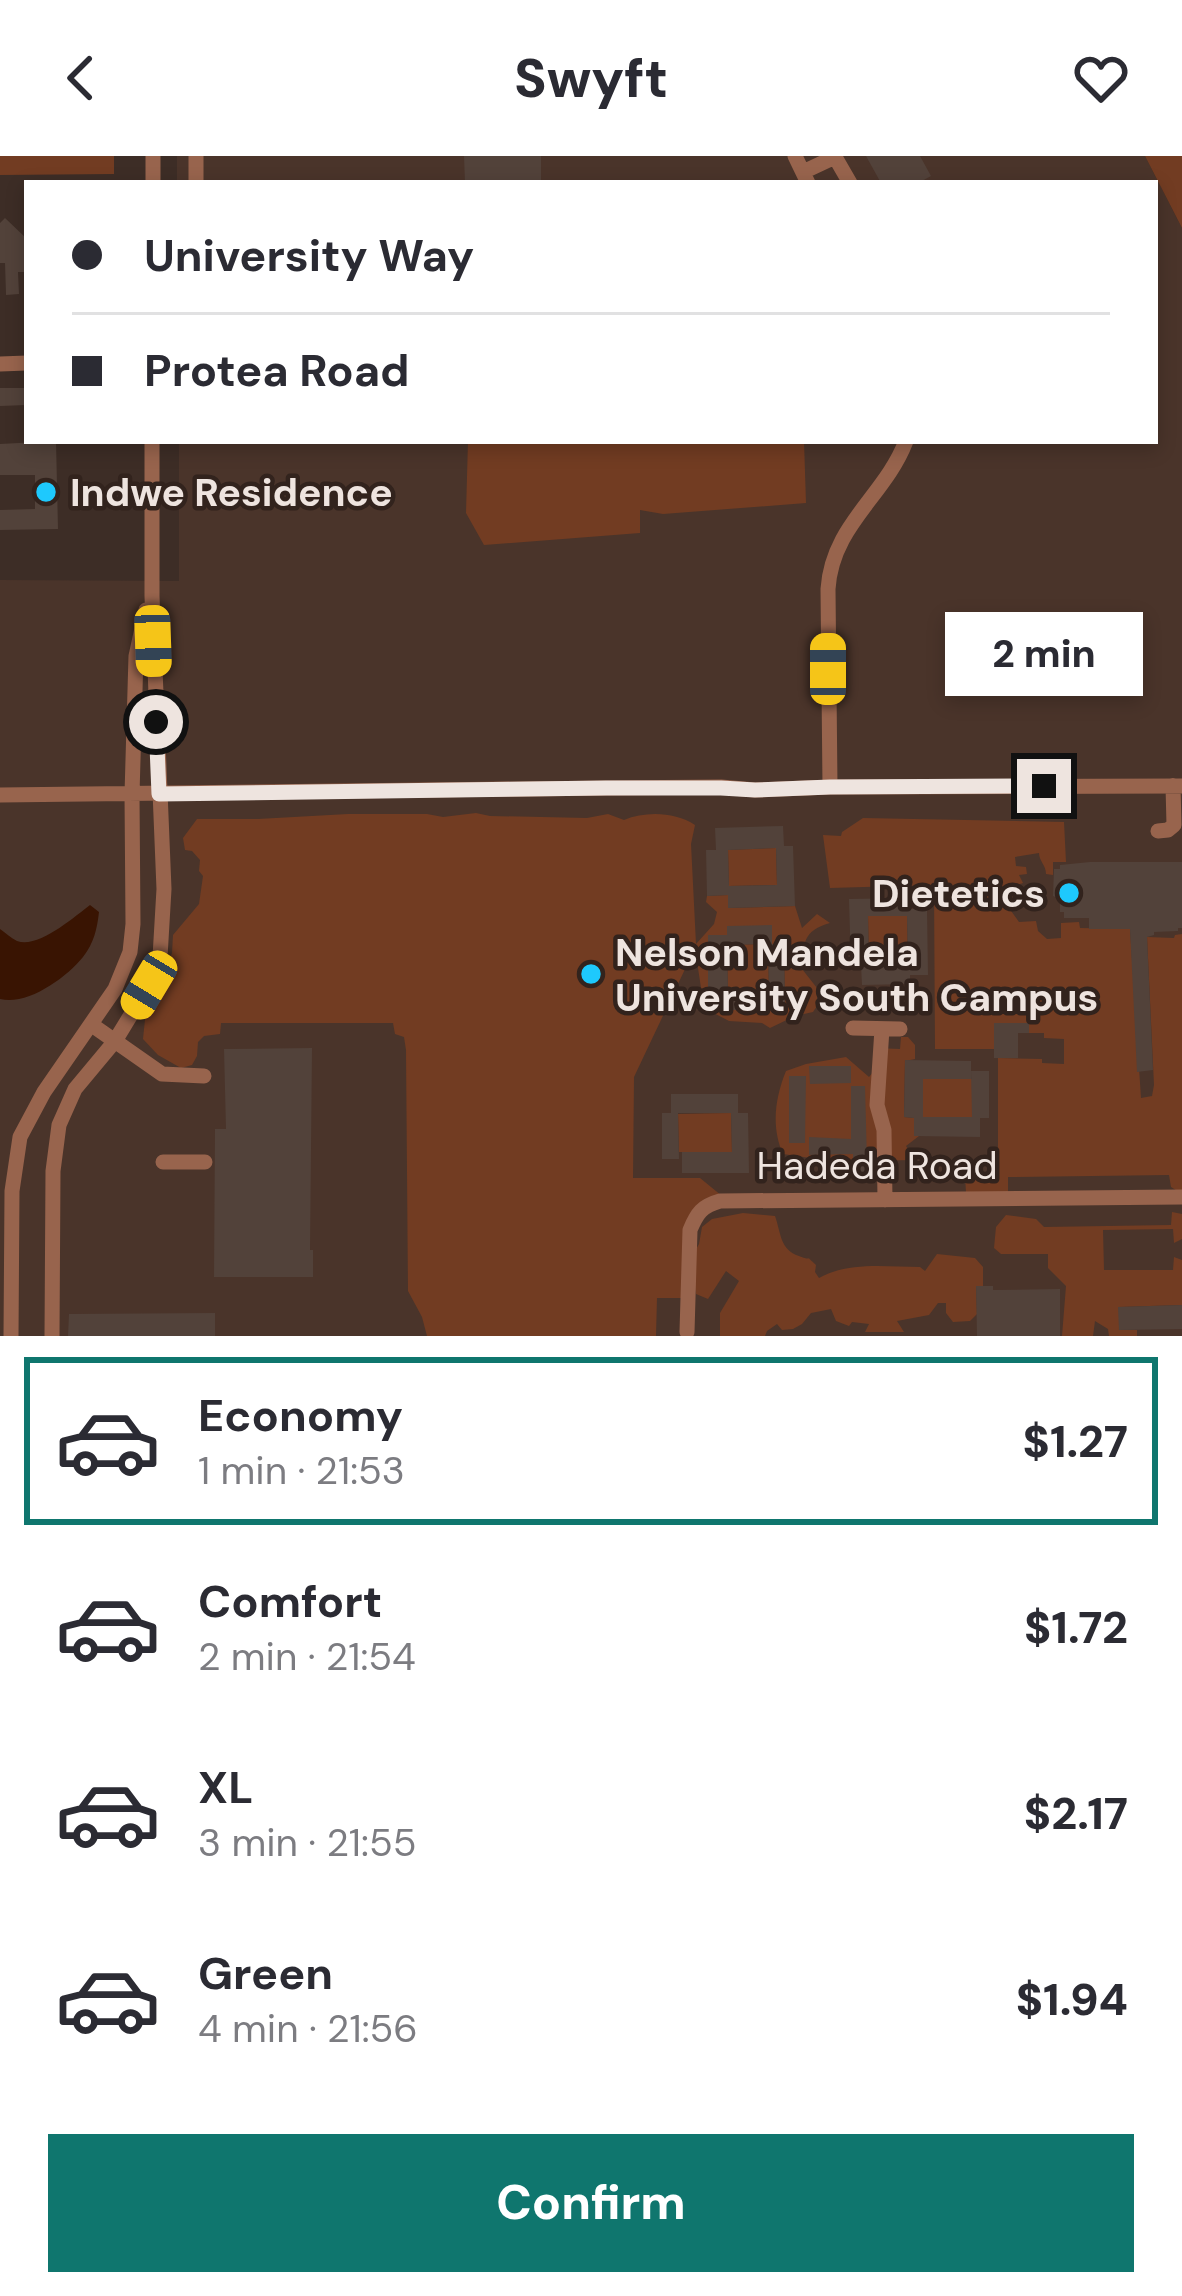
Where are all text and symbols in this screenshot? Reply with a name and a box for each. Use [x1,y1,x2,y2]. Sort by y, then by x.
text: Swyft [514,43,668,114]
icon: back [48,45,114,111]
icon: heart [1068,45,1134,111]
text: University Way [144,226,474,285]
text: Protea Road [144,341,410,400]
place label: Indwe Residence [70,467,393,518]
marker: Indwe Residence [33,479,59,505]
car [134,604,172,678]
callout: 2 min [945,612,1143,696]
text: 2 min [992,628,1096,679]
car [810,633,846,705]
route start [129,695,183,749]
route end [1017,759,1071,813]
place label: Dietetics [872,868,1045,919]
marker: Dietetics [1056,880,1082,906]
place label: Nelson Mandela University South Campus [615,927,1098,1023]
car [115,945,183,1025]
marker: Nelson Mandela University South Campus [578,961,604,987]
street label: Hadeda Road [756,1140,998,1191]
text: Economy [198,1386,403,1445]
icon: car [54,1387,162,1495]
text: $1.27 [1023,1412,1128,1471]
text: 1 min · 21:53 [198,1445,405,1496]
text: Comfort [198,1572,382,1631]
icon: car [54,1573,162,1681]
text: $1.72 [1024,1598,1128,1657]
text: 2 min · 21:54 [198,1631,416,1682]
text: XL [198,1758,253,1817]
icon: car [54,1759,162,1867]
text: $2.17 [1024,1784,1128,1843]
text: 3 min · 21:55 [198,1817,416,1868]
text: Green [198,1944,333,2003]
icon: car [54,1945,162,2053]
text: $1.94 [1016,1970,1128,2029]
text: 4 min · 21:56 [198,2003,418,2054]
button: Confirm [48,2134,1134,2272]

